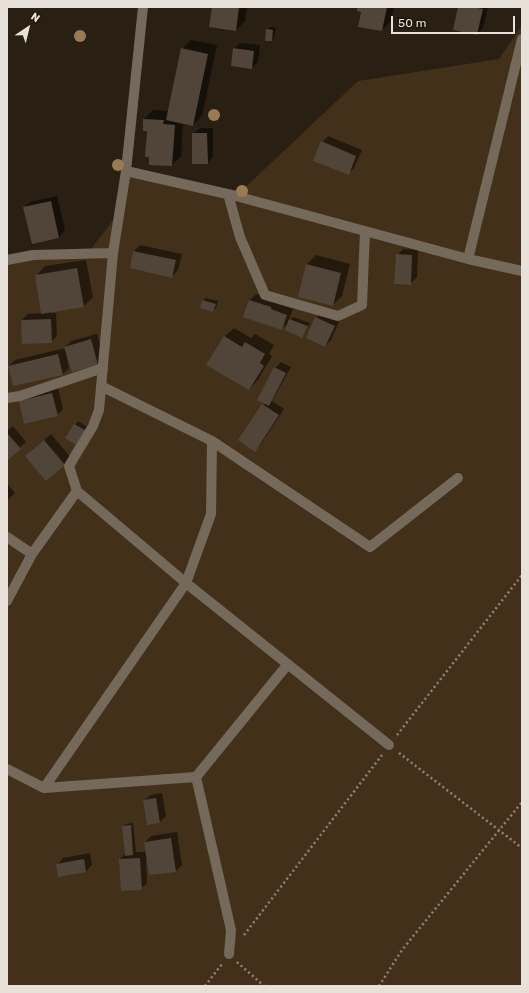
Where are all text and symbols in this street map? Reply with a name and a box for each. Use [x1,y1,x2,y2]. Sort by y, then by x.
north arrow [8,8,48,48]
scale bar [393,8,517,34]
text: N [28,10,42,25]
text: 50 m [398,16,426,30]

